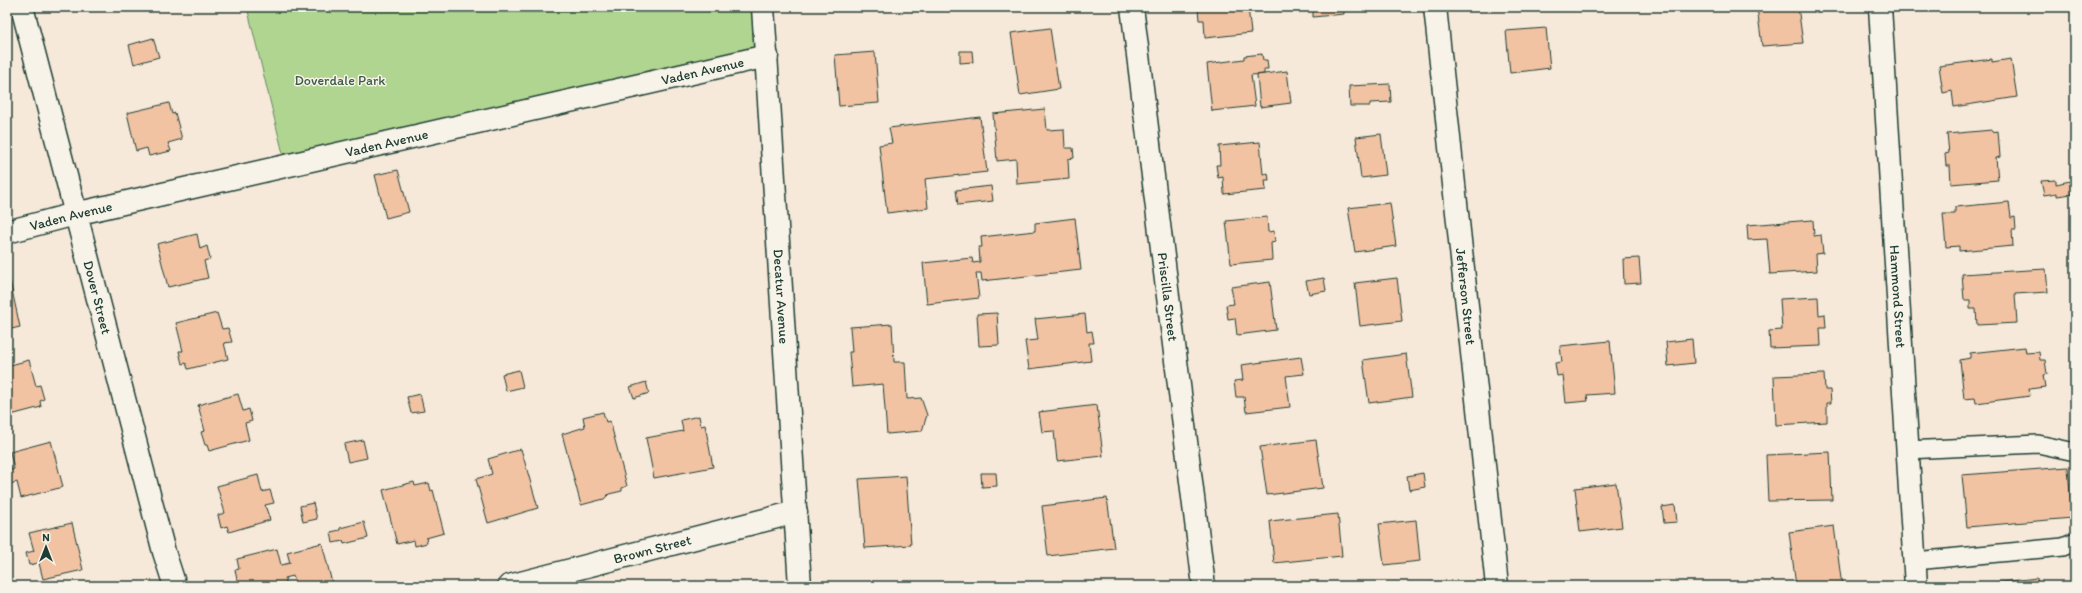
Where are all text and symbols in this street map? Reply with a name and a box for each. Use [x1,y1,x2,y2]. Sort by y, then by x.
street label: Vaden Avenue [660,53,746,89]
park label: Doverdale Park [295,72,386,89]
street label: Vaden Avenue [344,126,430,161]
street label: Vaden Avenue [28,198,114,235]
street label: Hammond Street [1886,244,1909,349]
street label: Jefferson Street [1452,247,1479,346]
street label: Decatur Avenue [769,248,793,345]
street label: Priscilla Street [1154,252,1181,342]
street label: Dover Street [79,259,115,336]
north arrow [26,527,66,567]
text: N [42,531,50,544]
street label: Brown Street [612,531,693,568]

